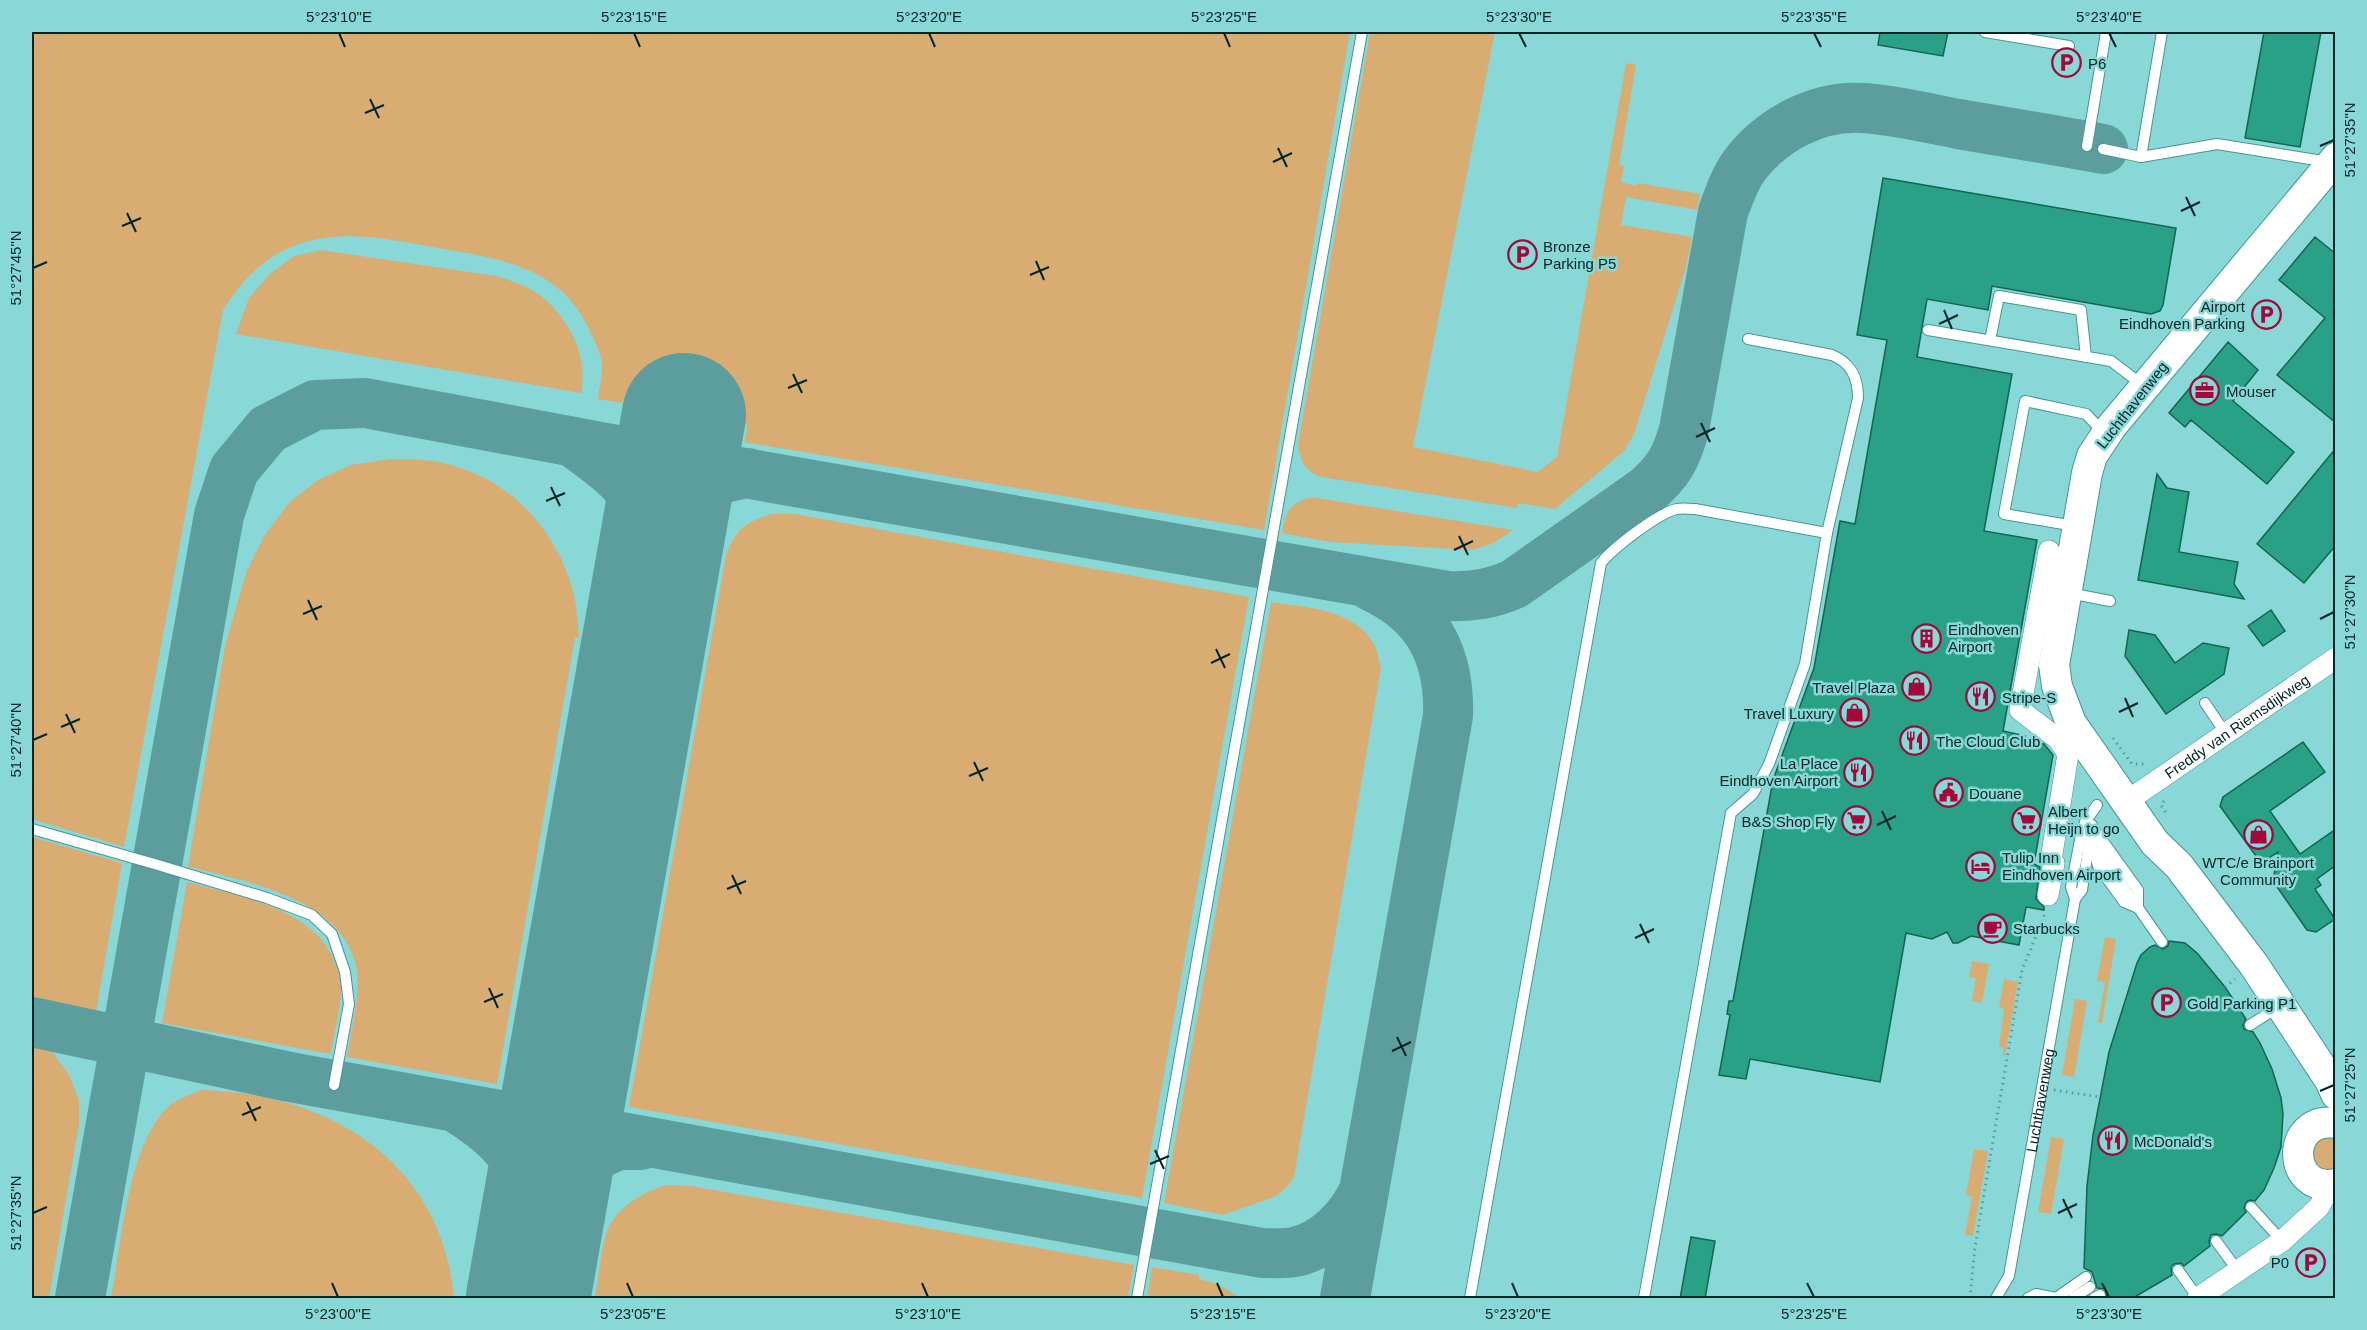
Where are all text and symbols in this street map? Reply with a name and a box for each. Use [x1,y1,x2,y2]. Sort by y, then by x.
text: 5°23'10"E [306,8,372,25]
text: 5°23'15"E [601,8,667,25]
text: 5°23'20"E [896,8,962,25]
text: 5°23'25"E [1191,8,1257,25]
text: 5°23'30"E [1486,8,1552,25]
text: 5°23'35"E [1781,8,1847,25]
text: 5°23'40"E [2076,8,2142,25]
parking icon: P6 [2051,47,2083,79]
place label: P6 [2088,55,2106,72]
text: 51°27'35"N [2341,102,2358,178]
text: 51°27'45"N [7,230,24,306]
place label: Bronze Parking P5 [1543,238,1616,272]
parking icon: Bronze Parking P5 [1506,239,1538,271]
place label: Airport Eindhoven Parking [2119,298,2246,332]
parking icon: Airport Eindhoven Parking [2250,299,2282,331]
street label: Luchthavenweg [2093,358,2171,452]
office icon: Mouser [2189,375,2221,407]
place label: Mouser [2226,383,2276,400]
text: 51°27'30"N [2341,574,2358,650]
place label: Eindhoven Airport [1948,621,2019,655]
building icon: Eindhoven Airport [1911,622,1943,654]
street label: Freddy van Riemsdijkweg [2161,670,2312,782]
shop icon: Travel Plaza [1900,671,1932,703]
place label: Travel Plaza [1812,679,1896,696]
restaurant icon: Stripe-S [1965,681,1997,713]
place label: Stripe-S [2002,689,2056,706]
shop icon: Travel Luxury [1839,697,1871,729]
text: 51°27'40"N [7,702,24,778]
place label: Travel Luxury [1744,705,1834,722]
restaurant icon: The Cloud Club [1899,725,1931,757]
place label: The Cloud Club [1936,733,2040,750]
place label: La Place Eindhoven Airport [1720,755,1839,789]
restaurant icon: La Place Eindhoven Airport [1843,756,1875,788]
public building icon: Douane [1932,777,1964,809]
place label: Douane [1969,785,2022,802]
place label: Albert Heijn to go [2048,803,2120,837]
supermarket icon: Albert Heijn to go [2011,804,2043,836]
supermarket icon: B&S Shop Fly [1840,805,1872,837]
place label: B&S Shop Fly [1742,813,1835,830]
shop icon: WTC/e Brainport Community [2242,819,2274,851]
place label: Tulip Inn Eindhoven Airport [2002,849,2121,883]
hotel icon: Tulip Inn Eindhoven Airport [1965,850,1997,882]
place label: WTC/e Brainport Community [2202,854,2315,888]
cafe icon: Starbucks [1976,912,2008,944]
place label: Starbucks [2013,920,2080,937]
parking icon: Gold Parking P1 [2150,987,2182,1019]
place label: Gold Parking P1 [2187,995,2296,1012]
street label: Luchthavenweg [2022,1047,2057,1153]
text: 51°27'25"N [2341,1047,2358,1123]
restaurant icon: McDonald's [2097,1125,2129,1157]
place label: McDonald's [2134,1133,2212,1150]
text: 51°27'35"N [7,1175,24,1251]
parking icon: P0 [2294,1246,2326,1278]
place label: P0 [2271,1254,2289,1271]
text: 5°23'00"E [305,1305,371,1322]
text: 5°23'05"E [600,1305,666,1322]
text: 5°23'10"E [895,1305,961,1322]
text: 5°23'15"E [1190,1305,1256,1322]
text: 5°23'20"E [1485,1305,1551,1322]
text: 5°23'25"E [1781,1305,1847,1322]
text: 5°23'30"E [2076,1305,2142,1322]

